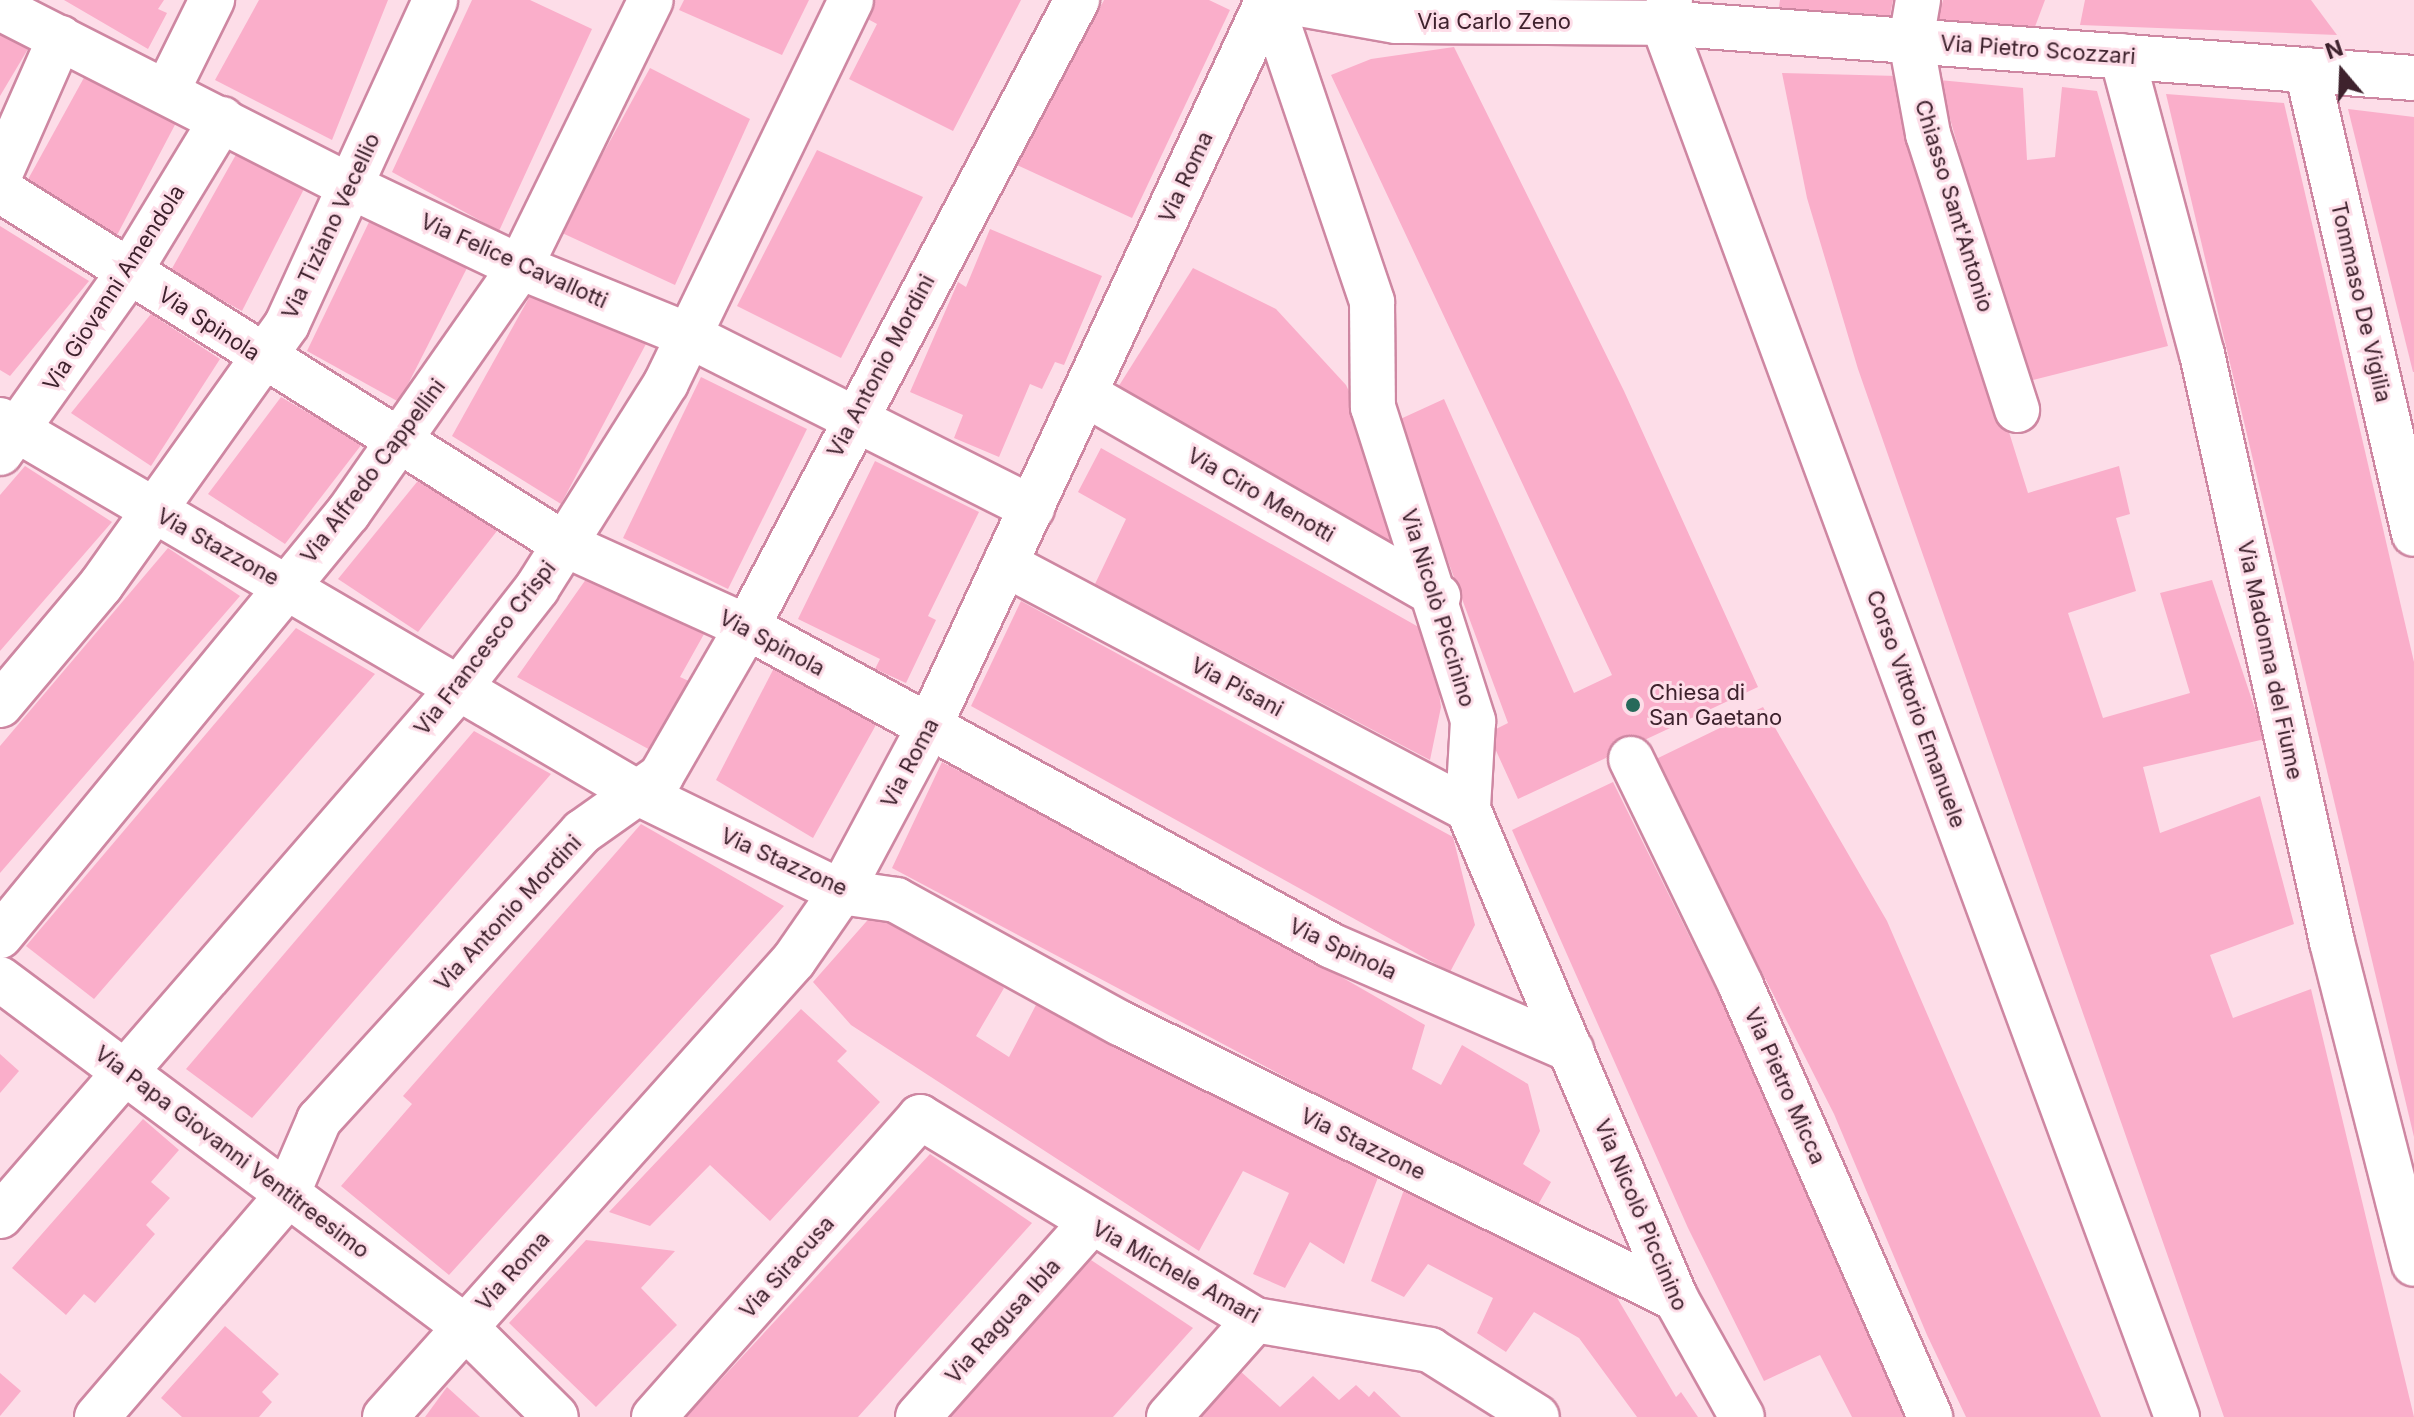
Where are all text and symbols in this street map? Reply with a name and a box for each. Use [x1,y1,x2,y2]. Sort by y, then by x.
street label: Via Carlo Zeno [1417,9,1571,35]
street label: Via Pietro Scozzari [1939,30,2137,70]
north arrow [2302,32,2382,112]
text: N [2322,34,2346,64]
street label: Chiasso Sant'Antonio [1909,97,1999,315]
street label: Via Roma [1153,127,1219,227]
street label: Via Tiziano Vecellio [276,129,386,323]
street label: Via Giovanni Amendola [37,180,191,396]
street label: Tommaso De Vigilia [2325,199,2397,405]
street label: Via Felice Cavallotti [416,208,612,314]
street label: Via Antonio Mordini [822,270,940,462]
street label: Via Spinola [153,281,265,367]
street label: Via Alfredo Cappellini [295,374,451,568]
street label: Via Ciro Menotti [1183,442,1339,548]
street label: Via Stazzone [152,503,284,591]
street label: Via Nicolò Piccinino [1395,506,1481,710]
street label: Via Madonna del Fiume [2232,538,2308,782]
street label: Via Francesco Crispi [409,555,561,741]
street label: Corso Vittorio Emanuele [1861,587,1971,831]
street label: Via Spinola [715,604,829,682]
street label: Via Pisani [1186,652,1288,722]
place label: Chiesa di San Gaetano [1649,679,1782,730]
marker: Chiesa di San Gaetano [1624,696,1642,714]
street label: Via Roma [875,714,945,812]
street label: Via Stazzone [717,822,851,902]
street label: Via Antonio Mordini [429,830,587,996]
street label: Via Spinola [1285,913,1401,985]
street label: Via Pietro Micca [1739,1004,1831,1168]
street label: Via Papa Giovanni Ventitreesimo [90,1040,374,1264]
street label: Via Stazzone [1296,1102,1430,1186]
street label: Via Nicolò Piccinino [1589,1115,1693,1315]
street label: Via Siracusa [734,1210,840,1324]
street label: Via Michele Amari [1087,1215,1265,1329]
street label: Via Roma [471,1226,555,1316]
street label: Via Ragusa Ibla [940,1253,1066,1389]

